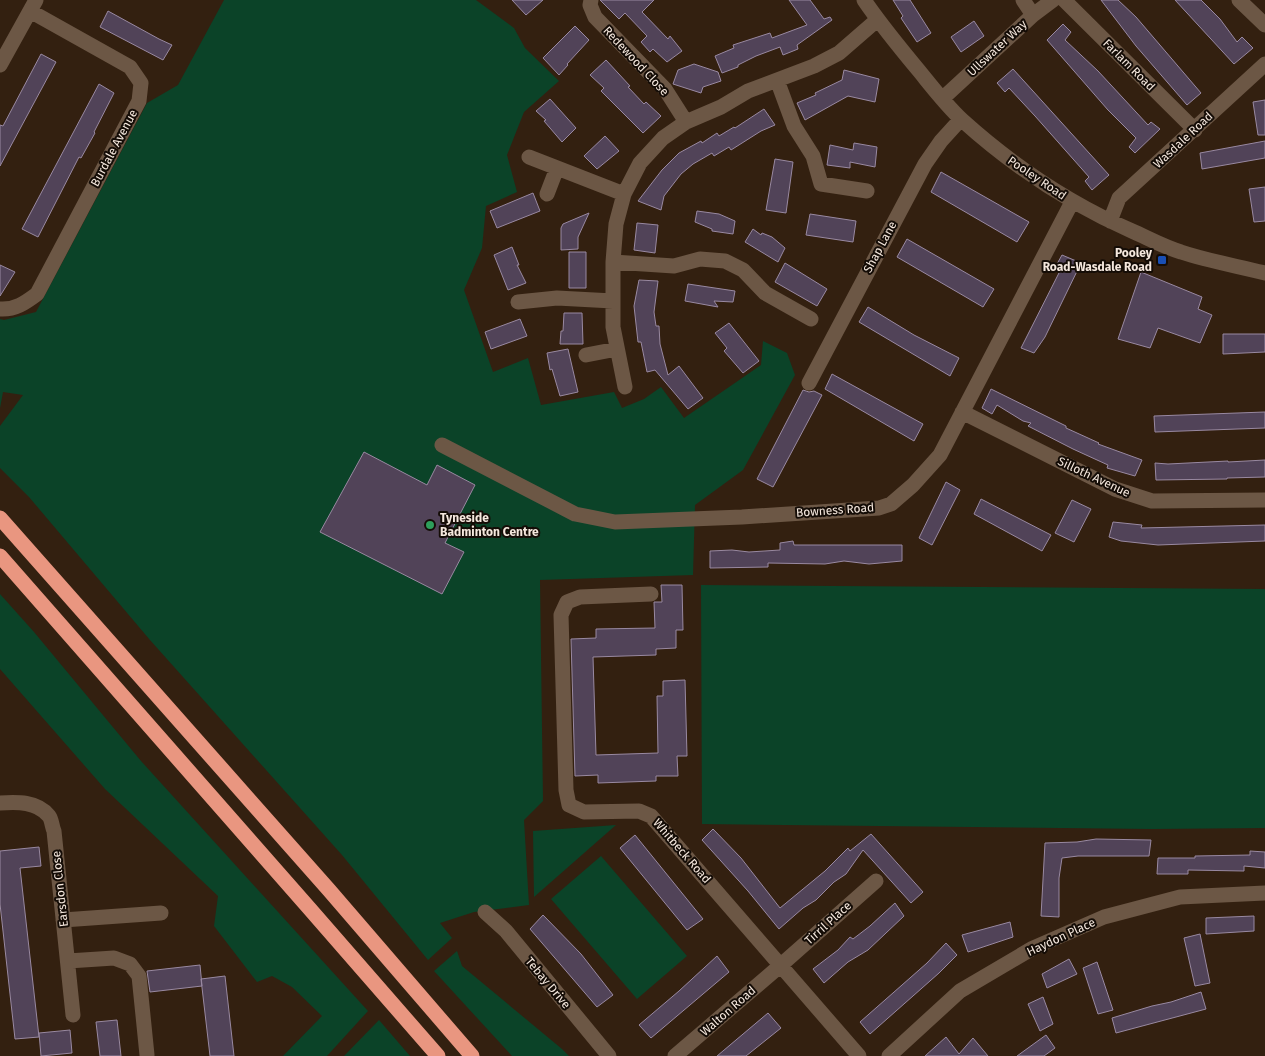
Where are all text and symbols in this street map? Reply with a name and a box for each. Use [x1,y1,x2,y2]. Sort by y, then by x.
street label: Ullswater Way [965,17,1030,79]
street label: Redewood Close [600,23,672,99]
street label: Farlam Road [1100,36,1158,94]
street label: Burdale Avenue [88,107,140,189]
street label: Wasdale Road [1150,109,1216,171]
street label: Pooley Road [1005,153,1069,203]
street label: Shap Lane [861,219,899,275]
place label: Pooley Road-Wasdale Road [1043,246,1153,274]
marker: Pooley Road-Wasdale Road [1156,254,1168,266]
street label: Silloth Avenue [1056,454,1132,500]
street label: Bowness Road [795,500,875,520]
place label: Tyneside Badminton Centre [440,511,539,539]
marker: Tyneside Badminton Centre [424,519,436,531]
street label: Whitbeck Road [650,816,714,886]
street label: Earsdon Close [49,850,71,928]
street label: Tirril Place [802,898,854,948]
street label: Haydon Place [1025,915,1097,959]
street label: Tebay Drive [522,954,574,1012]
street label: Walton Road [698,983,758,1039]

